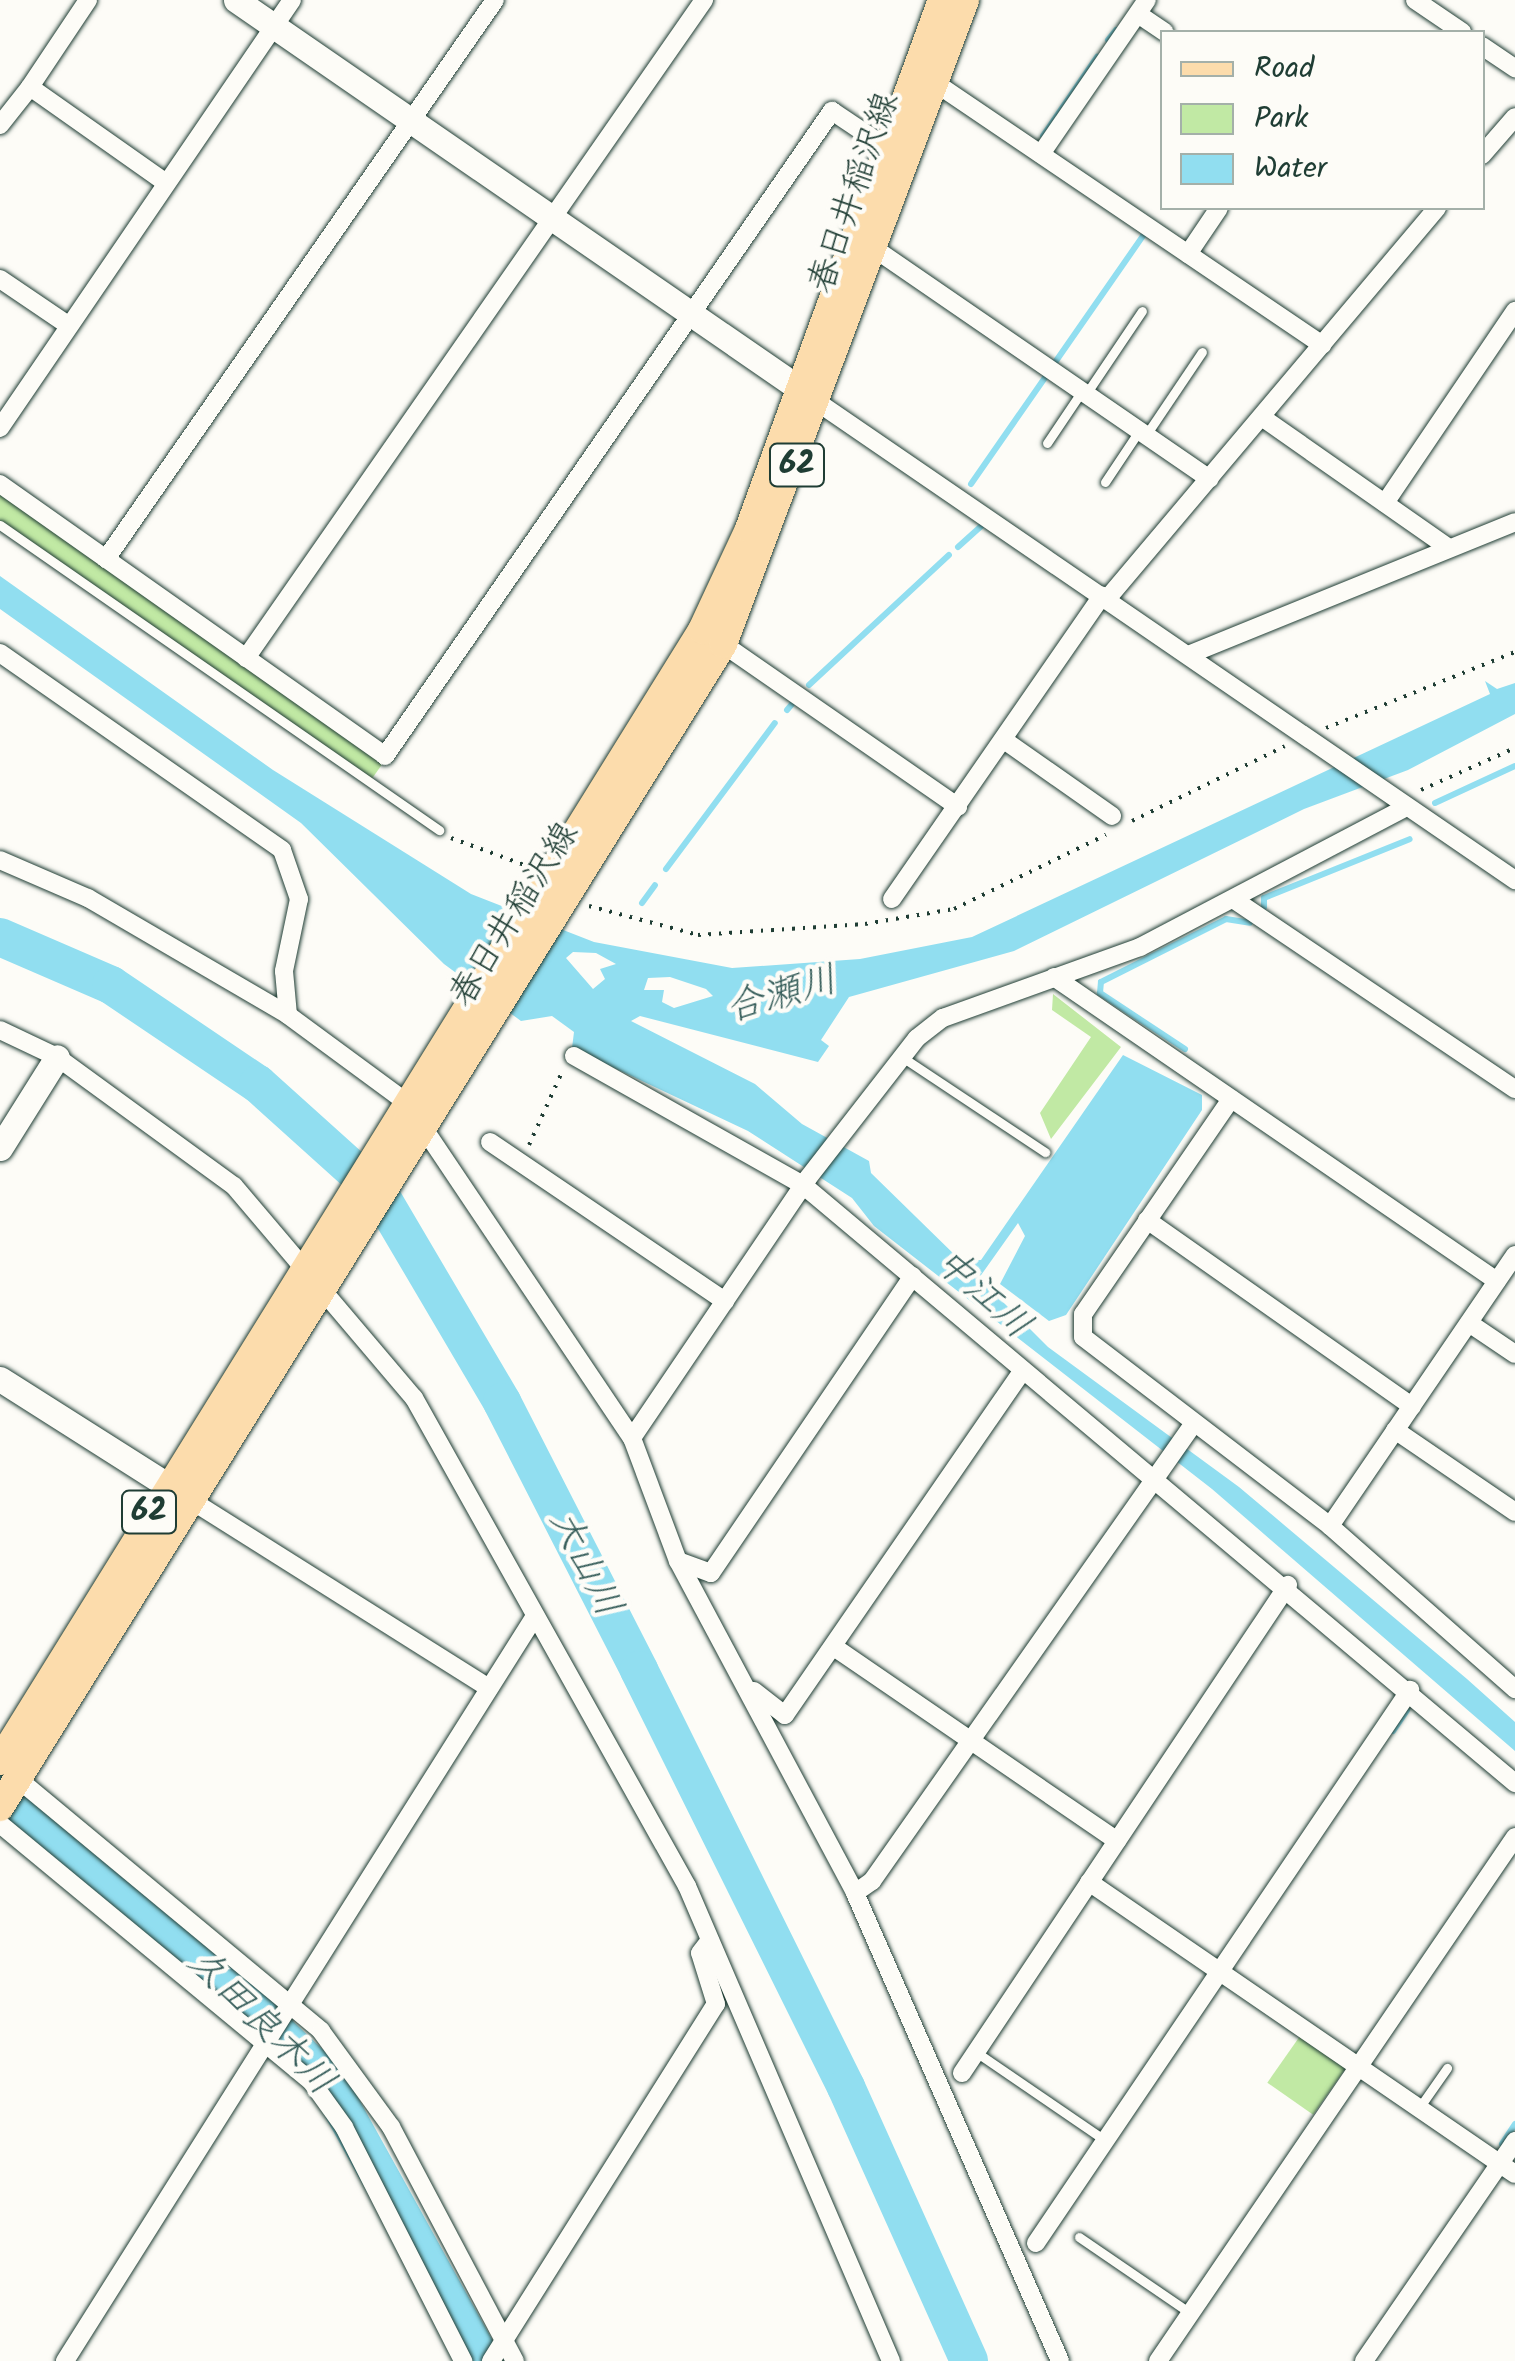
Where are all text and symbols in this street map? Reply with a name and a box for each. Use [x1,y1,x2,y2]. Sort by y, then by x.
legend [1160,30,1485,210]
text: Road [1254,45,1314,93]
street label: 春日井稲沢線 [801,87,909,299]
text: Park [1254,95,1308,143]
text: Water [1254,145,1327,193]
road number: 62 [767,438,827,492]
street label: 春日井稲沢線 [442,815,588,1015]
water label: 合瀬川 [721,958,843,1034]
water label: 中江川 [924,1240,1040,1350]
road number: 62 [119,1485,179,1539]
water label: 大山川 [538,1503,630,1625]
water label: 久田良木川 [177,1940,343,2106]

